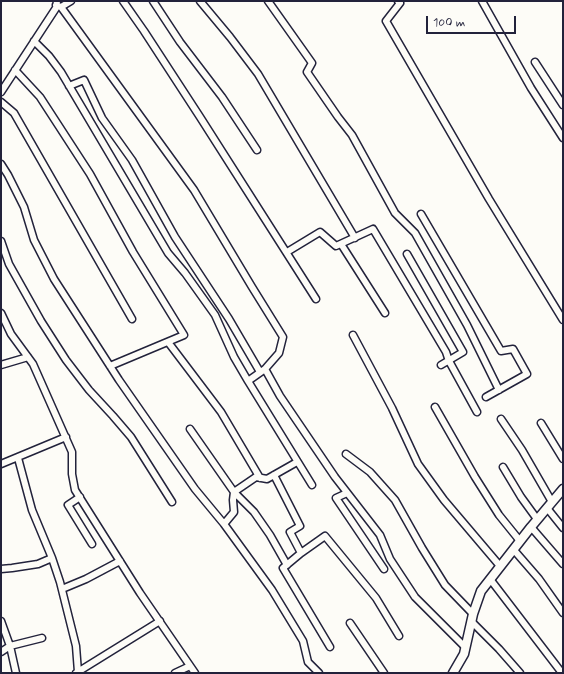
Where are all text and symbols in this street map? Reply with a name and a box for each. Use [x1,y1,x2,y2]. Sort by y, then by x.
scale bar [428,8,518,34]
text: 100 m [433,15,465,31]

